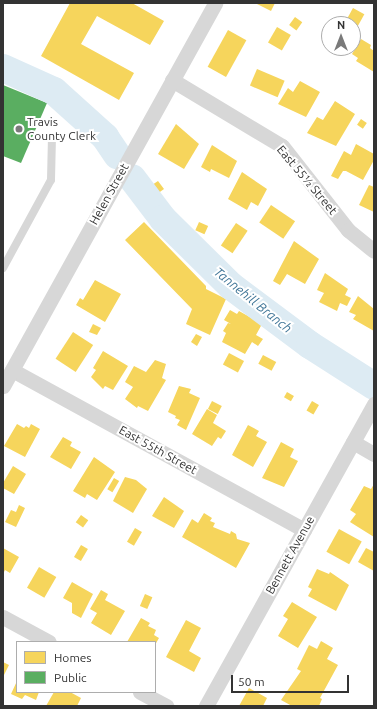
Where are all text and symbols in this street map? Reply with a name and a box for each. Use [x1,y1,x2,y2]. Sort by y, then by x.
north arrow [321,16,361,56]
text: N [337,19,345,31]
place label: Travis County Clerk [27,115,96,143]
marker: Travis County Clerk [14,124,24,134]
street label: East 55½ Street [274,142,340,218]
street label: Helen Street [86,161,132,227]
water label: Tannehill Branch [211,264,295,336]
street label: East 55th Street [117,423,199,477]
street label: Bennett Avenue [263,513,317,597]
legend [16,641,156,693]
text: Homes [54,651,92,664]
scale bar [233,667,351,693]
text: Public [54,671,87,684]
text: 50 m [238,675,265,688]

